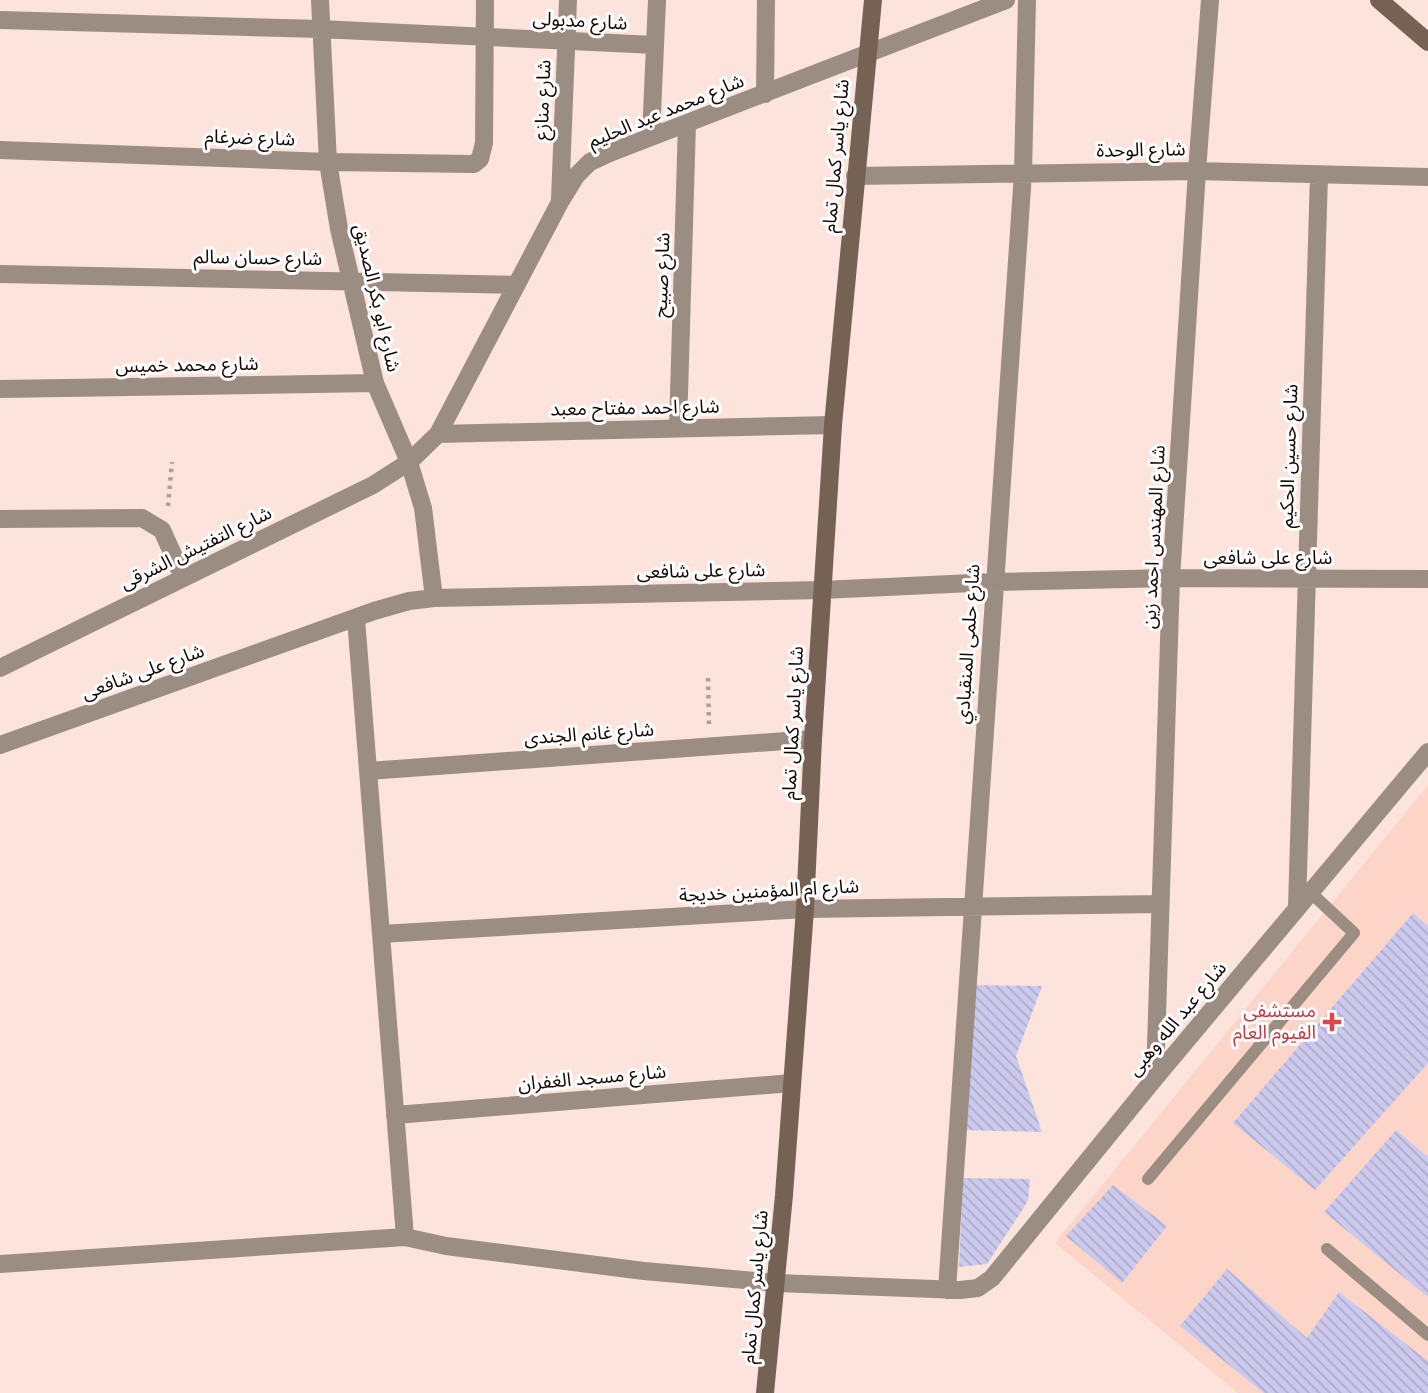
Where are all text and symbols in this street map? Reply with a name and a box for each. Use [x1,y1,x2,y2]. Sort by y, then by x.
street label: شارع مدبولى [532,6,628,36]
street label: شارع منازع [529,59,557,141]
street label: شارع محمد عبد الحليم [584,68,748,155]
street label: شارع ياسر كمال تمام [816,78,857,234]
street label: شارع ضرغام [204,123,296,154]
street label: شارع الوحدة [1096,136,1186,164]
street label: شارع ابو بكر الصديق [347,221,407,375]
street label: شارع صبيح [648,232,677,318]
street label: شارع حسان سالم [193,244,323,273]
street label: شارع محمد خميس [115,351,259,379]
street label: شارع حسين الحكيم [1273,384,1306,528]
street label: شارع احمد مفتاح معبد [550,394,720,422]
street label: شارع المهندس احمد زين [1136,444,1172,630]
street label: شارع التفتيش الشرقى [116,500,276,596]
street label: شارع على شافعى [1204,545,1332,571]
street label: شارع على شافعى [636,557,766,585]
street label: شارع حلمى المنقبادي [949,563,988,725]
street label: شارع على شافعى [78,638,208,706]
street label: شارع ياسر كمال تمام [776,645,811,801]
street label: شارع غانم الجندى [523,716,655,753]
street label: شارع ام المؤمنين خديجة [678,873,860,910]
street label: شارع عبد الله وهبى [1121,956,1233,1082]
place label: مستشفى الفيوم العام [1233,998,1316,1047]
marker: مستشفى الفيوم العام [1322,1012,1342,1032]
street label: شارع مسجد الغفران [517,1059,667,1097]
street label: شارع ياسر كمال تمام [735,1209,776,1365]

